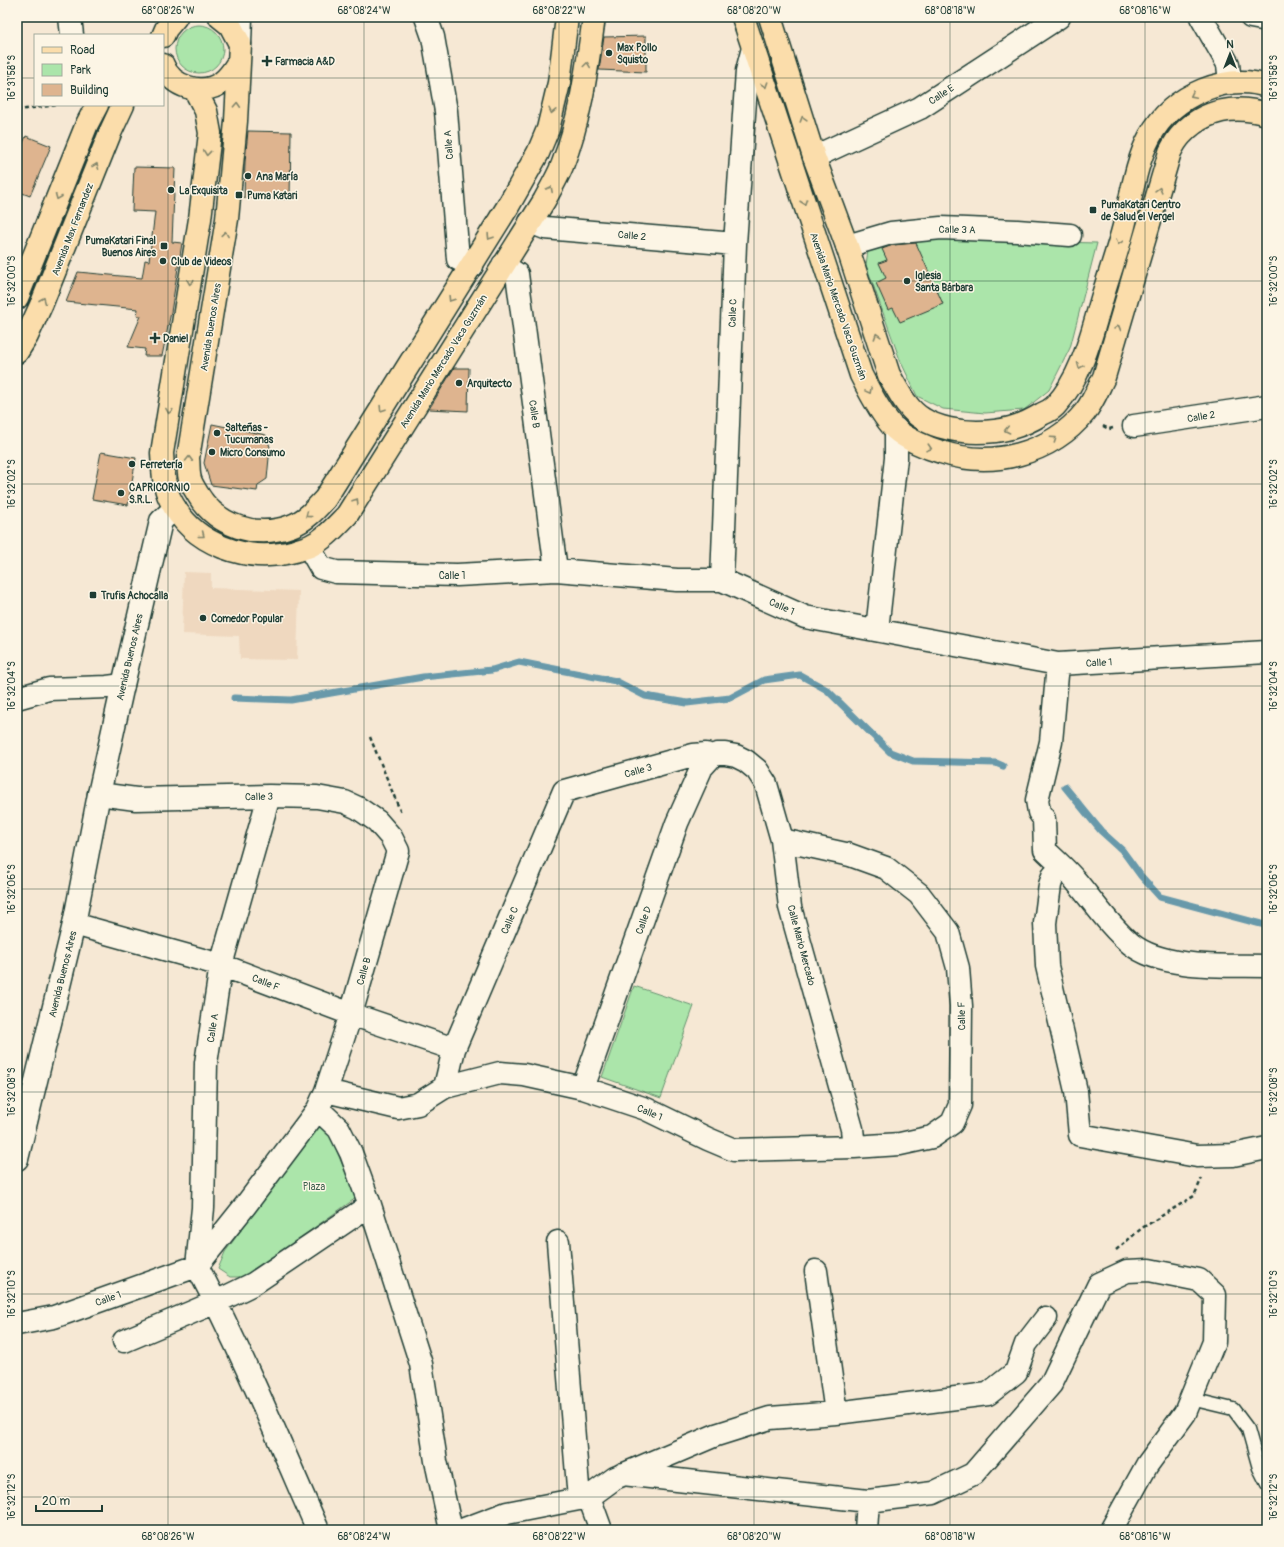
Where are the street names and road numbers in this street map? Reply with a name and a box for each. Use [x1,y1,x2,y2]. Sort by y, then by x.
street label: Calle E [927,82,957,107]
street label: Calle A [442,129,456,160]
street label: Avenida Max Fernandez [50,181,96,277]
street label: Calle 3 A [938,224,976,236]
street label: Calle 2 [617,229,647,243]
street label: Avenida Mario Mercado Vaca Guzmán [807,231,869,382]
street label: Avenida Buenos Aires [198,282,224,372]
street label: Avenida Mario Mercado Vaca Guzmán [398,292,490,431]
street label: Calle C [726,298,739,328]
street label: Calle B [526,399,542,429]
street label: Calle 2 [1186,409,1216,425]
street label: Calle 1 [439,570,465,582]
street label: Calle 1 [767,596,796,618]
street label: Avenida Buenos Aires [114,612,146,702]
street label: Calle 1 [1085,656,1113,670]
street label: Calle 3 [623,761,654,781]
street label: Calle 3 [245,791,274,803]
street label: Calle Mario Mercado [785,904,818,987]
street label: Calle C [499,905,521,936]
street label: Calle D [633,905,655,936]
street label: Avenida Buenos Aires [46,929,80,1019]
street label: Calle B [354,956,374,987]
street label: Calle F [250,972,281,994]
street label: Calle F [956,1002,968,1030]
street label: Calle A [205,1012,221,1044]
street label: Calle 1 [635,1102,664,1124]
street label: Calle 1 [94,1289,123,1309]

